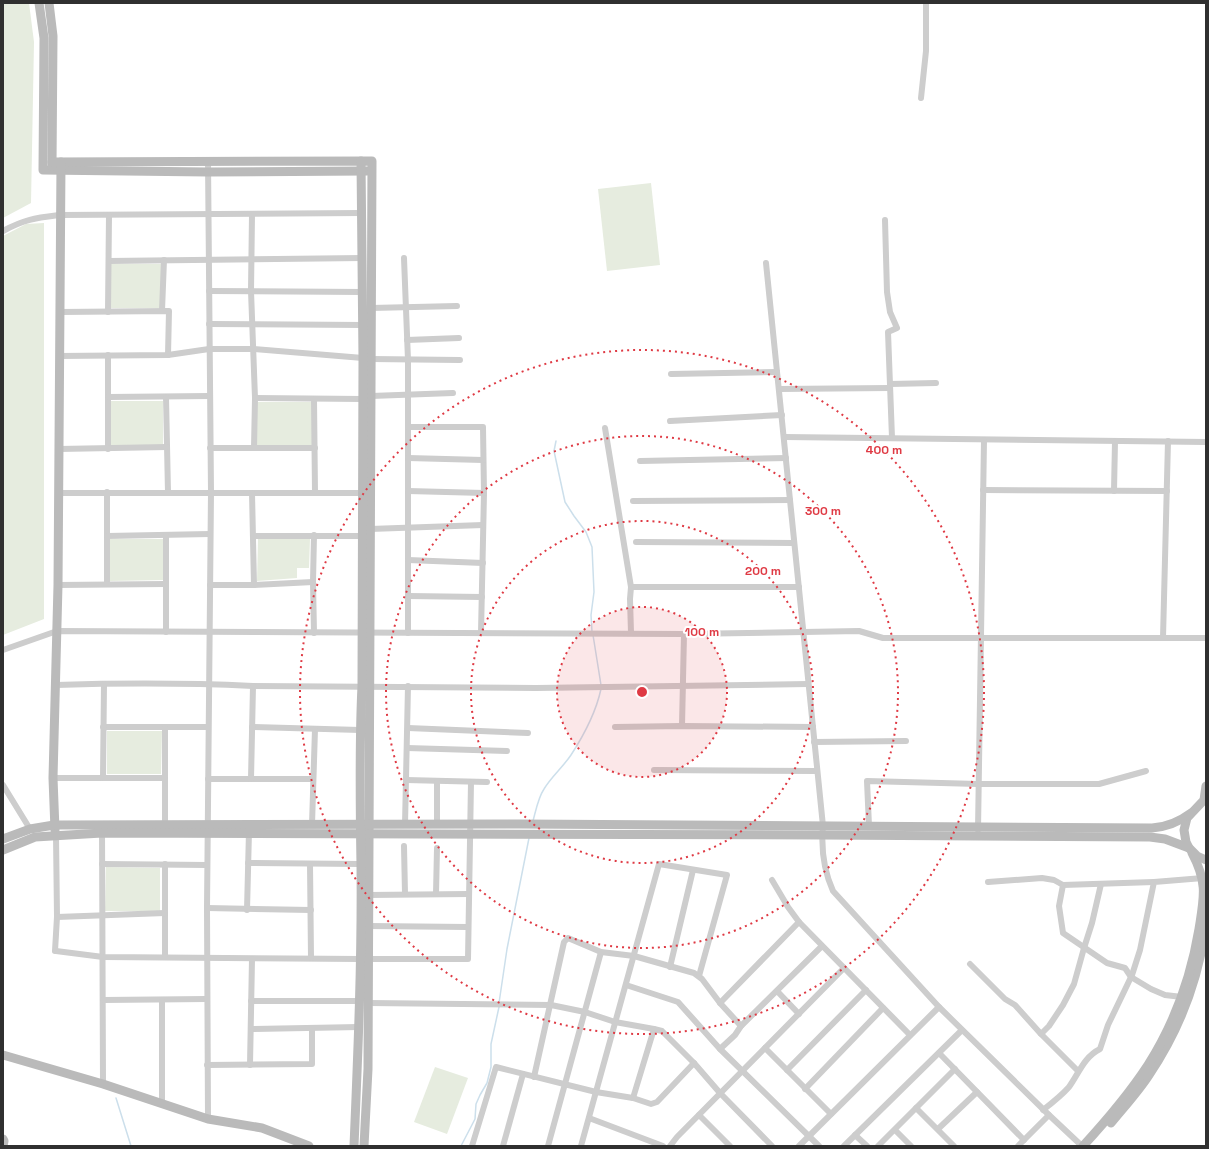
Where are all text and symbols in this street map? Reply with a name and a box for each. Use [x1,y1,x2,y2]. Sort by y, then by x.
text: 400 m [866,442,902,458]
text: 300 m [805,503,841,519]
text: 200 m [745,563,781,579]
text: 100 m [685,624,719,640]
centre of rings [635,685,649,699]

